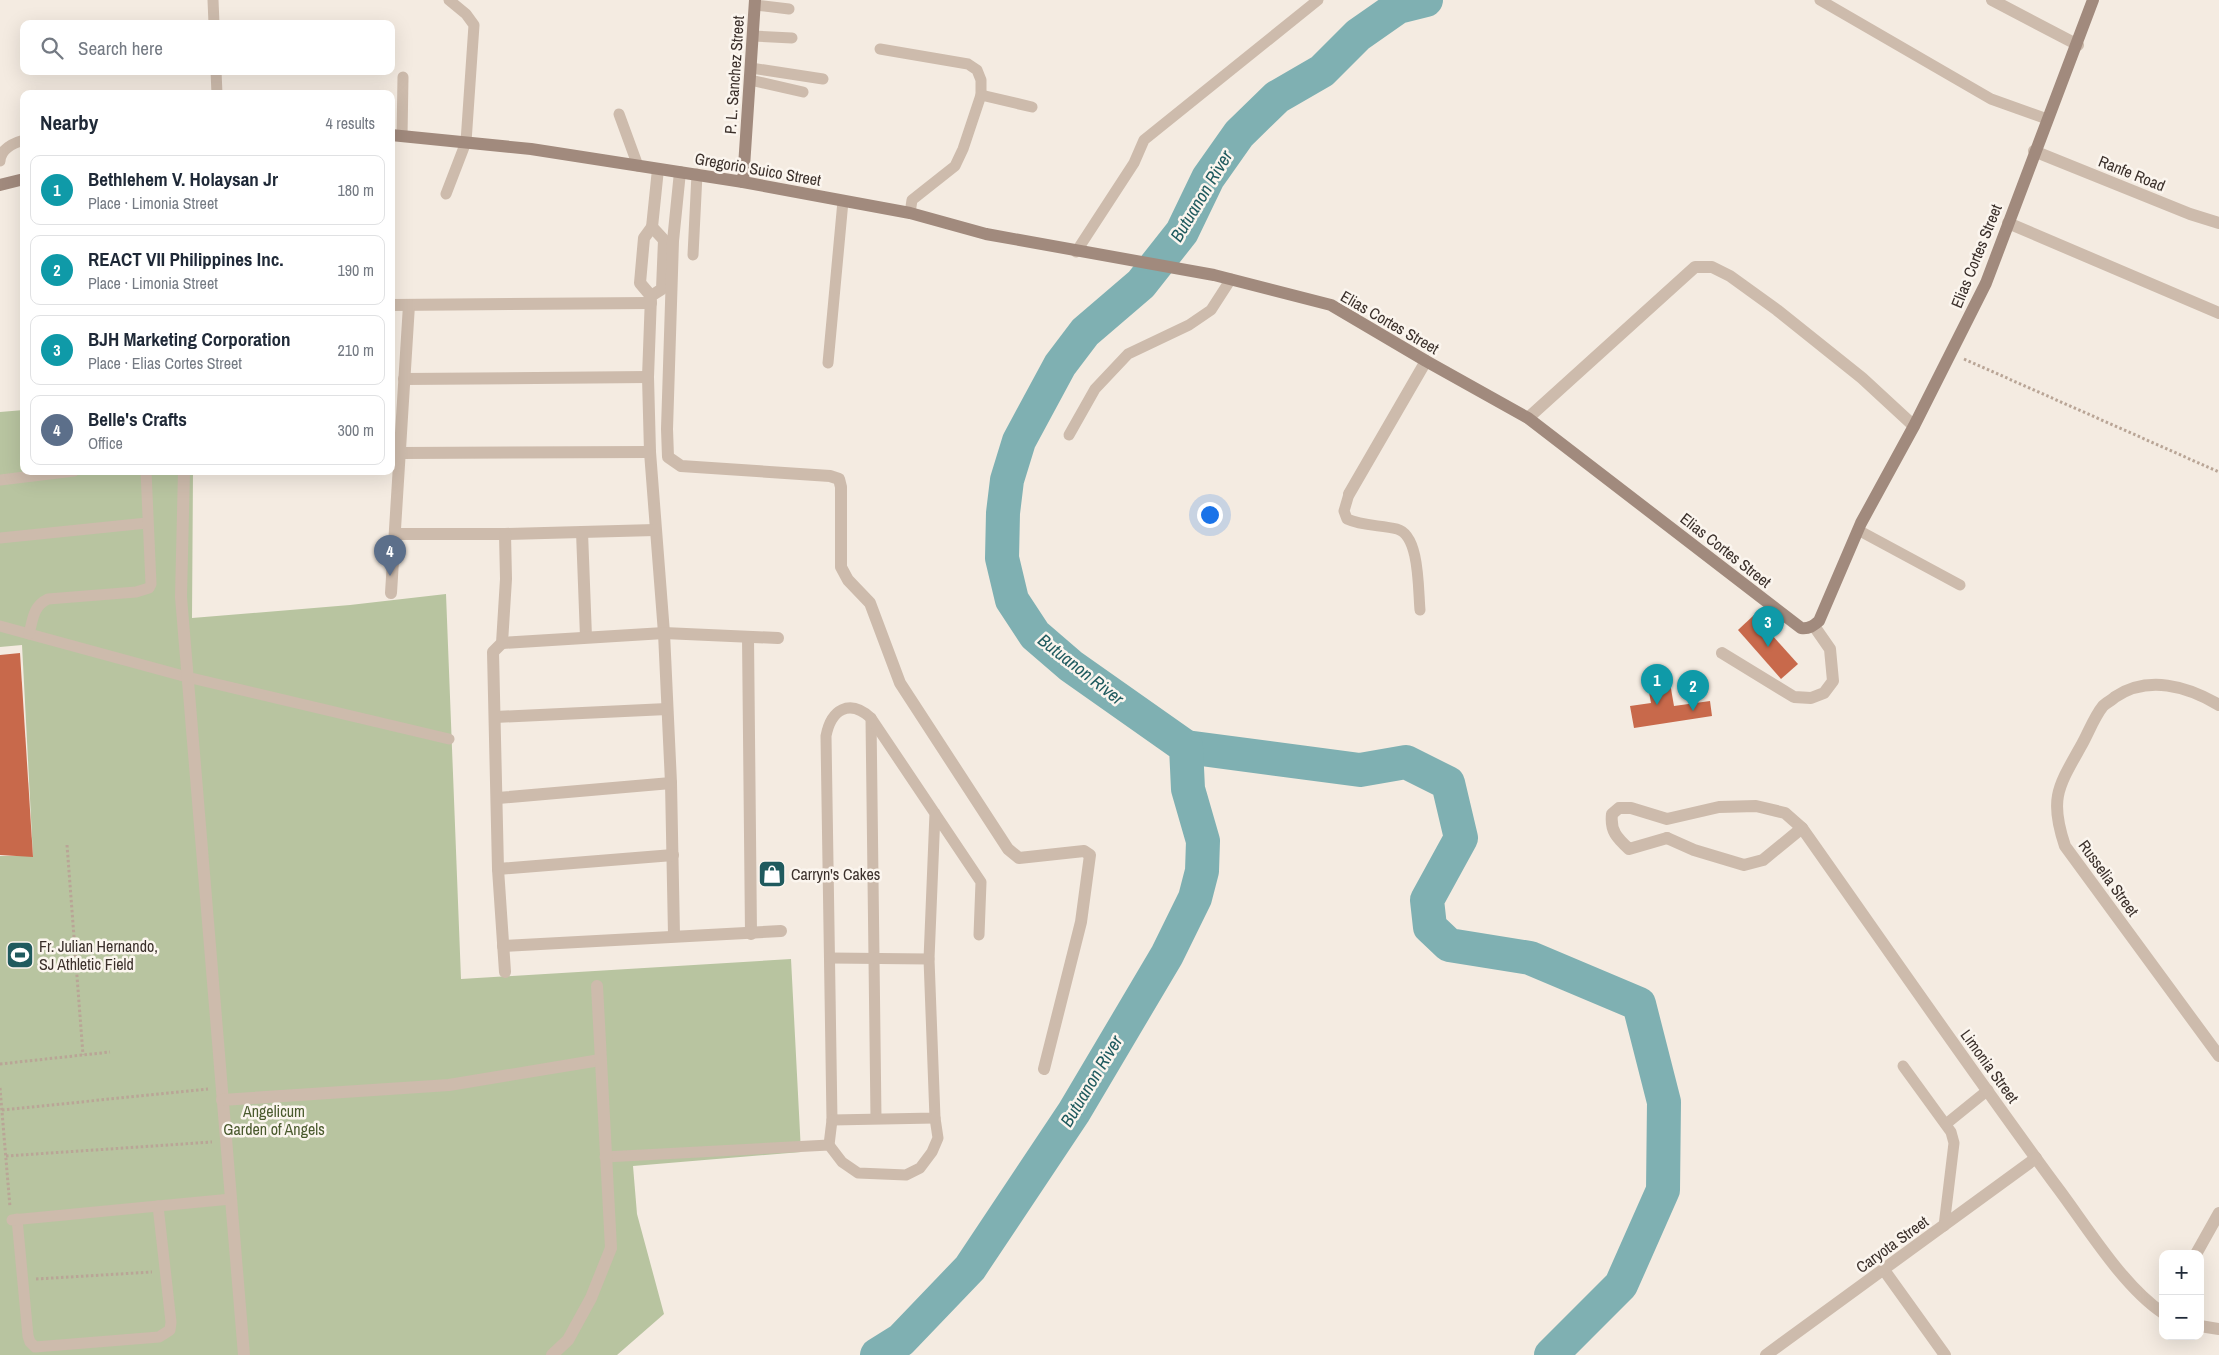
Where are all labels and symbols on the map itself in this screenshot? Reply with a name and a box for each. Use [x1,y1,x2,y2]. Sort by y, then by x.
street label: P. L. Sanchez Street [719,15,749,135]
water label: Butuanon River [1164,145,1239,246]
street label: Gregorio Suico Street [693,147,823,191]
street label: Ranfe Road [2095,150,2169,196]
street label: Elias Cortes Street [1945,201,2007,311]
street label: Elias Cortes Street [1337,285,1443,359]
your location [1197,502,1223,528]
street label: Elias Cortes Street [1676,507,1776,593]
pin: 4 [374,535,406,576]
pin: 3 [1752,606,1784,647]
water label: Butuanon River [1033,628,1130,711]
pin: 1 [1641,664,1673,705]
pin: 2 [1677,670,1709,711]
street label: Russelia Street [2074,835,2144,921]
shop icon: Carryn's Cakes [757,859,787,889]
place label: Carryn's Cakes [791,863,880,885]
place label: Fr. Julian Hernando, SJ Athletic Field [39,935,158,975]
sports icon: Fr. Julian Hernando, SJ Athletic Field [5,940,35,970]
street label: Limonia Street [1956,1025,2024,1108]
water label: Butuanon River [1054,1030,1129,1131]
park label: Angelicum Garden of Angels [223,1100,325,1140]
street label: Caryota Street [1851,1210,1933,1278]

